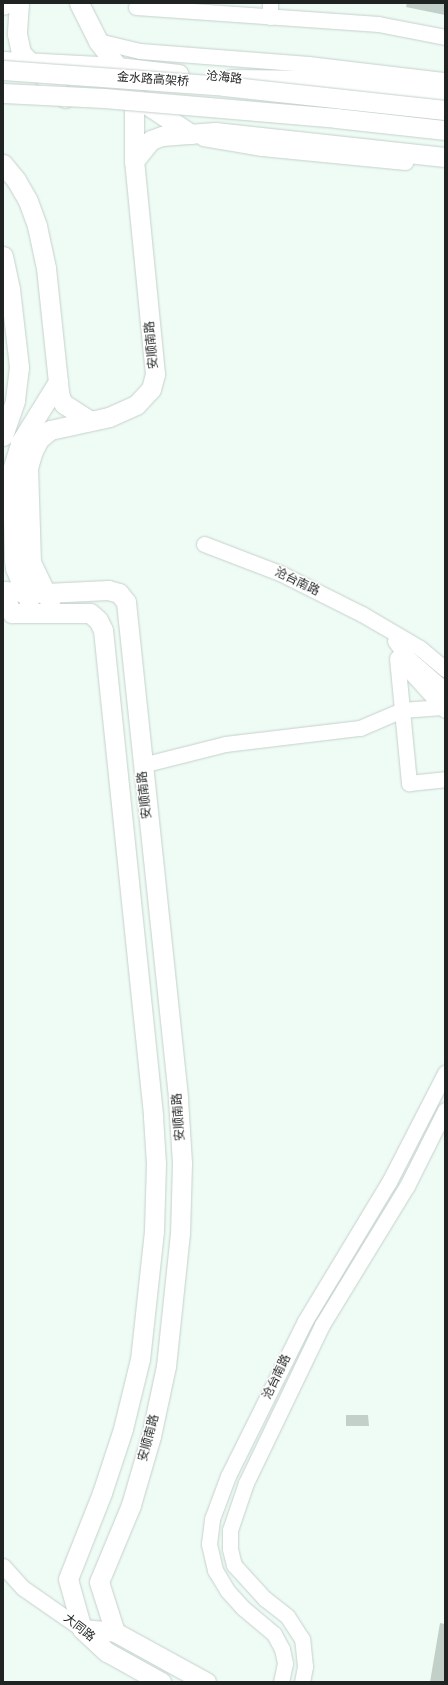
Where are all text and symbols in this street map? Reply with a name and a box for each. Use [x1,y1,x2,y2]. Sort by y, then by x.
street label: 沧海路 [205,69,243,87]
street label: 金水路高架桥 [117,70,189,90]
street label: 安顺南路 [143,320,161,370]
street label: 沧台南路 [272,565,322,599]
street label: 安顺南路 [135,770,155,820]
street label: 安顺南路 [170,1093,188,1141]
street label: 沧台南路 [260,1352,294,1402]
street label: 安顺南路 [136,1413,162,1463]
street label: 大同路 [60,1611,98,1645]

